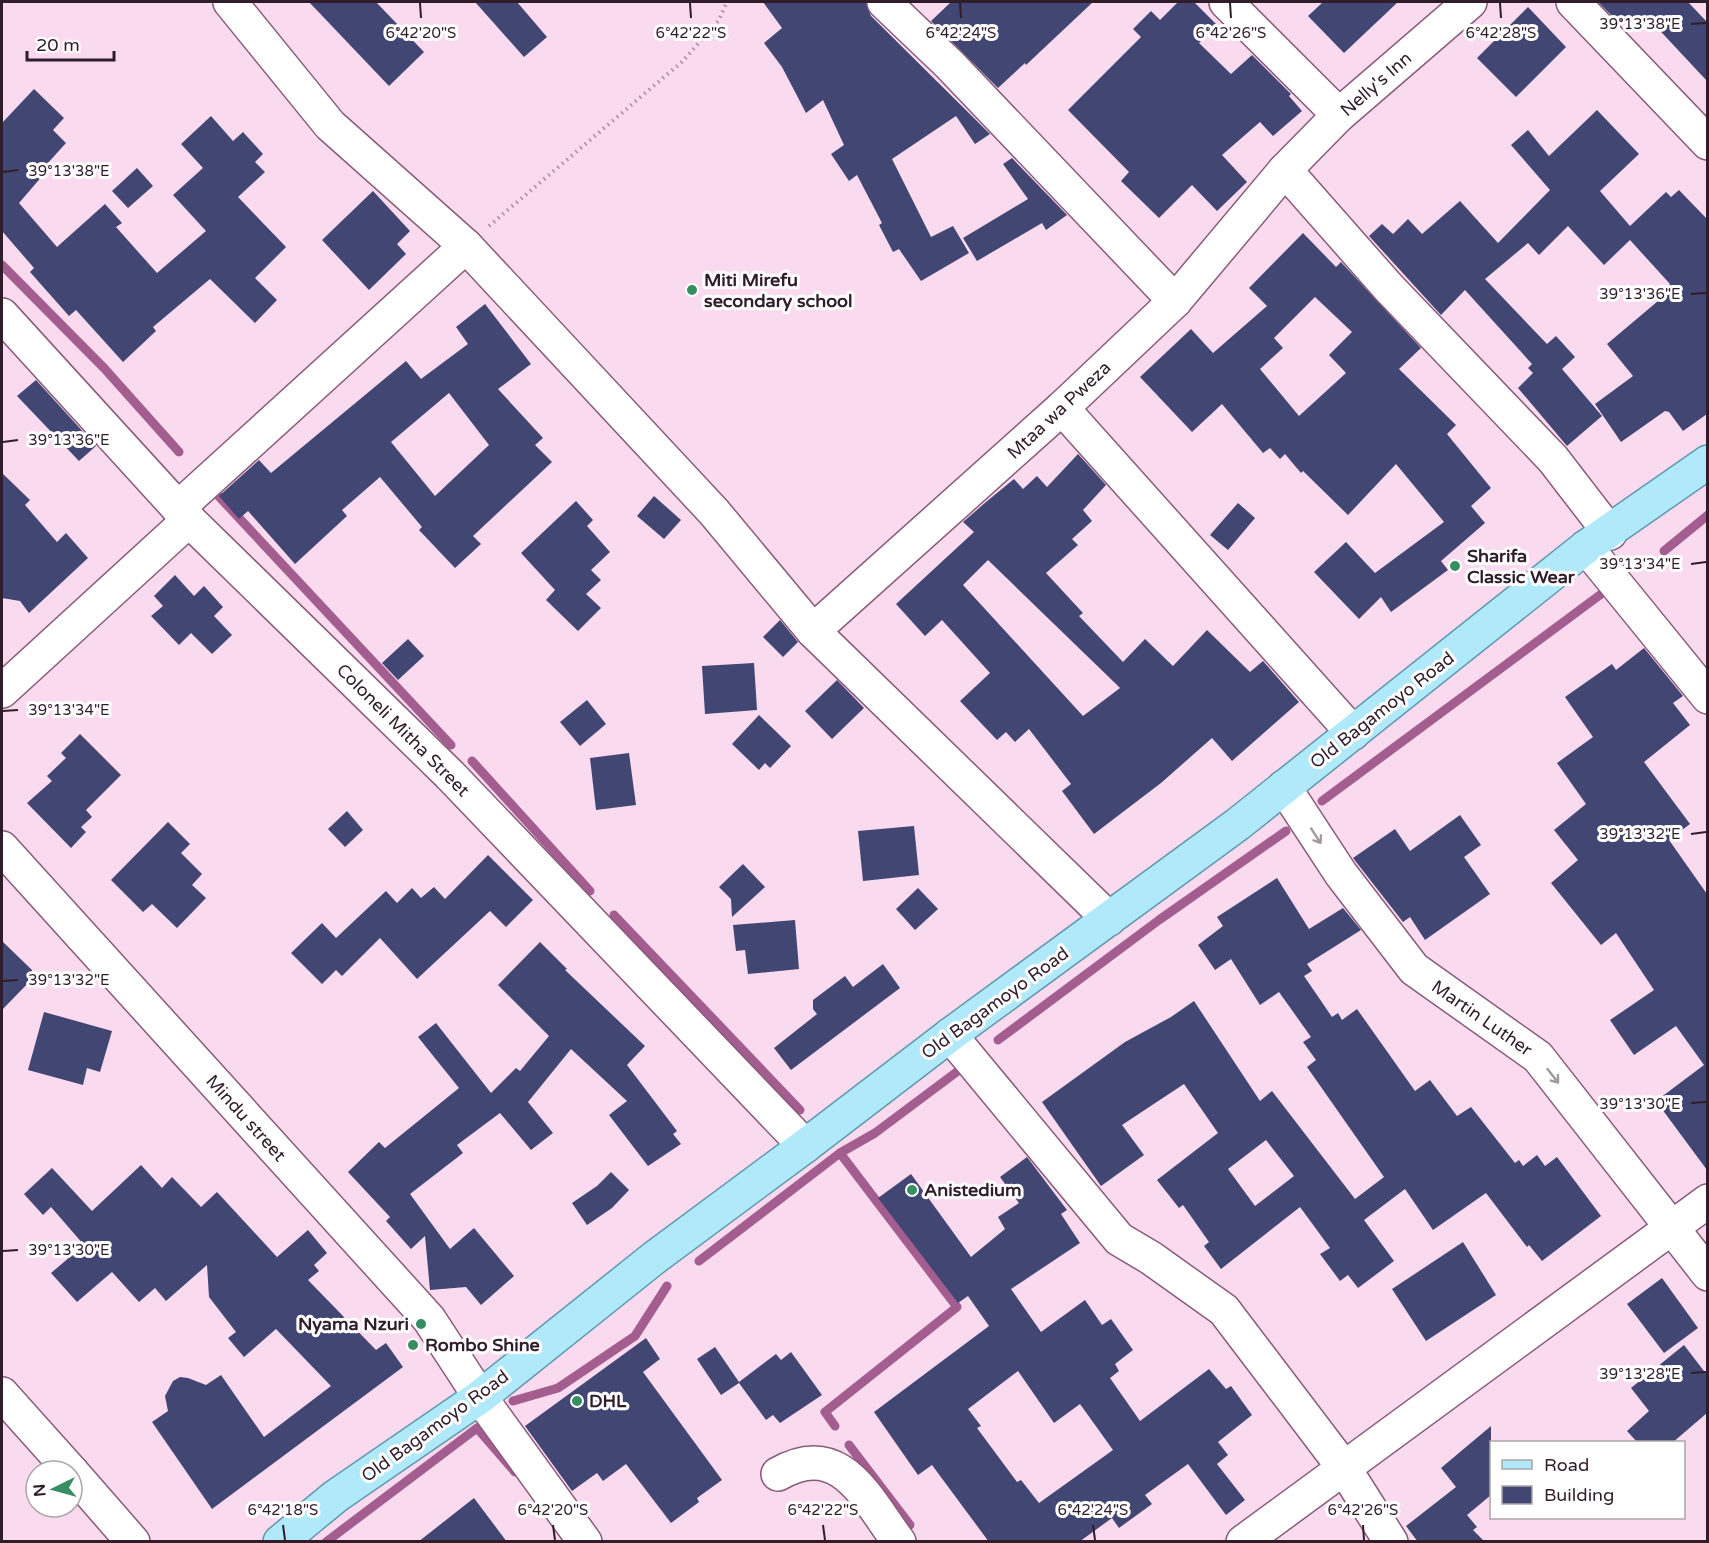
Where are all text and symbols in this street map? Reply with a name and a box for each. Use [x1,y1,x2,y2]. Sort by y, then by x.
text: 39°13'38"E [1599,15,1681,33]
scale bar [27,24,114,62]
text: 6°42'20"S [386,24,456,42]
text: 6°42'22"S [656,24,726,42]
text: 6°42'24"S [926,24,996,42]
text: 6°42'26"S [1196,24,1266,42]
text: 6°42'28"S [1466,24,1536,42]
text: 20 m [36,34,80,56]
street label: Nelly's Inn [1336,47,1416,121]
text: 39°13'38"E [28,162,110,180]
place label: Miti Mirefu secondary school [704,269,853,312]
marker: Miti Mirefu secondary school [685,283,699,297]
text: 39°13'36"E [1599,285,1681,303]
street label: Mtaa wa Pweza [1003,356,1115,464]
text: 39°13'36"E [28,431,110,449]
place label: Sharifa Classic Wear [1467,545,1576,588]
text: 39°13'34"E [1599,555,1681,573]
marker: Sharifa Classic Wear [1448,559,1462,573]
street label: Old Bagamoyo Road [1306,647,1458,773]
street label: Coloneli Mitha Street [332,659,474,801]
text: 39°13'34"E [28,701,110,719]
text: 39°13'32"E [1599,825,1681,843]
one-way arrow [1310,827,1322,844]
street label: Old Bagamoyo Road [917,942,1073,1064]
text: 39°13'32"E [28,971,110,989]
street label: Martin Luther [1428,975,1537,1061]
one-way arrow [1546,1068,1559,1084]
street label: Mindu street [201,1070,291,1166]
text: 39°13'30"E [1599,1095,1681,1113]
place label: Anistedium [924,1179,1022,1201]
marker: Anistedium [905,1183,919,1197]
text: 39°13'30"E [28,1241,110,1259]
place label: Nyama Nzuri [298,1313,409,1335]
marker: Nyama Nzuri [414,1317,428,1331]
place label: Rombo Shine [425,1334,540,1356]
marker: Rombo Shine [406,1338,420,1352]
street label: Old Bagamoyo Road [357,1365,513,1487]
text: 39°13'28"E [1599,1365,1681,1383]
place label: DHL [589,1390,627,1412]
marker: DHL [570,1394,584,1408]
legend [1490,1441,1685,1519]
text: Road [1544,1454,1589,1476]
north arrow [24,1459,84,1519]
text: N [30,1483,51,1497]
text: Building [1544,1484,1614,1506]
text: 6°42'18"S [248,1501,318,1519]
text: 6°42'20"S [518,1501,588,1519]
text: 6°42'22"S [788,1501,858,1519]
text: 6°42'24"S [1058,1501,1128,1519]
text: 6°42'26"S [1328,1501,1398,1519]

